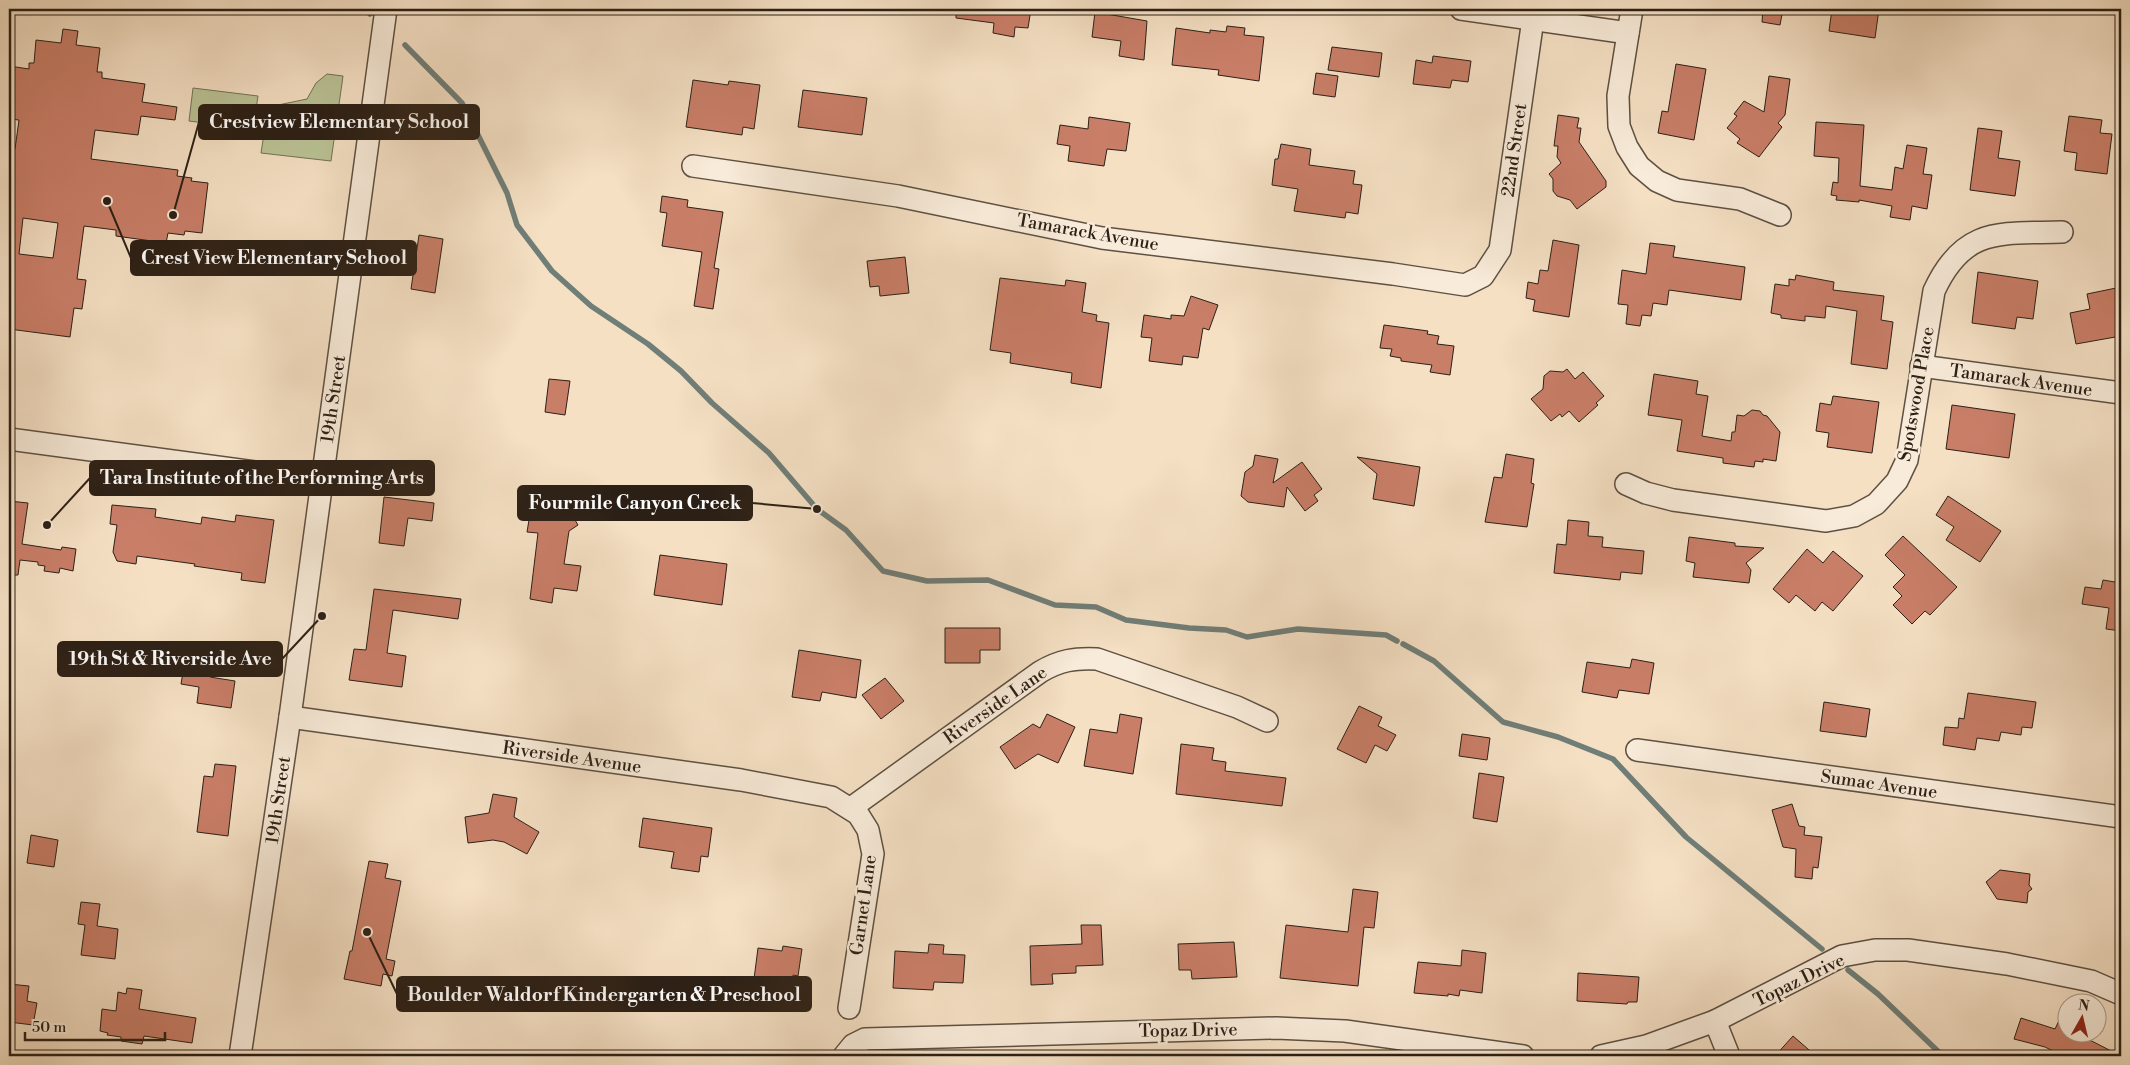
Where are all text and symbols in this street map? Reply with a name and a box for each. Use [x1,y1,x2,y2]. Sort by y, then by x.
street label: 22nd Street [1497,101,1533,198]
callout: Crestview Elementary School [199,105,479,139]
text: Crestview Elementary School [209,110,469,134]
street label: Tamarack Avenue [1015,209,1161,256]
callout: Crest View Elementary School [131,241,416,275]
text: Crest View Elementary School [141,246,407,270]
street label: Spotswood Place [1893,325,1940,463]
street label: 19th Street [316,353,351,444]
street label: Tamarack Avenue [1948,359,2094,402]
callout: Tara Institute of the Performing Arts [90,461,434,495]
text: Tara Institute of the Performing Arts [100,466,424,490]
callout: Fourmile Canyon Creek [518,486,752,520]
text: Fourmile Canyon Creek [528,491,742,515]
callout: 19th St & Riverside Ave [58,642,282,676]
text: 19th St & Riverside Ave [68,647,272,671]
street label: Riverside Lane [939,661,1052,750]
street label: Riverside Avenue [501,736,643,779]
street label: 19th Street [261,754,296,845]
street label: Sumac Avenue [1819,765,1939,804]
street label: Garnet Lane [845,853,882,957]
street label: Topaz Drive [1750,948,1849,1012]
callout: Boulder Waldorf Kindergarten & Preschool [397,977,811,1011]
text: Boulder Waldorf Kindergarten & Preschool [407,983,801,1007]
north arrow [2058,992,2108,1042]
text: N [2077,996,2090,1016]
scale bar [25,1010,165,1042]
text: 50 m [32,1018,66,1037]
street label: Topaz Drive [1138,1018,1238,1043]

